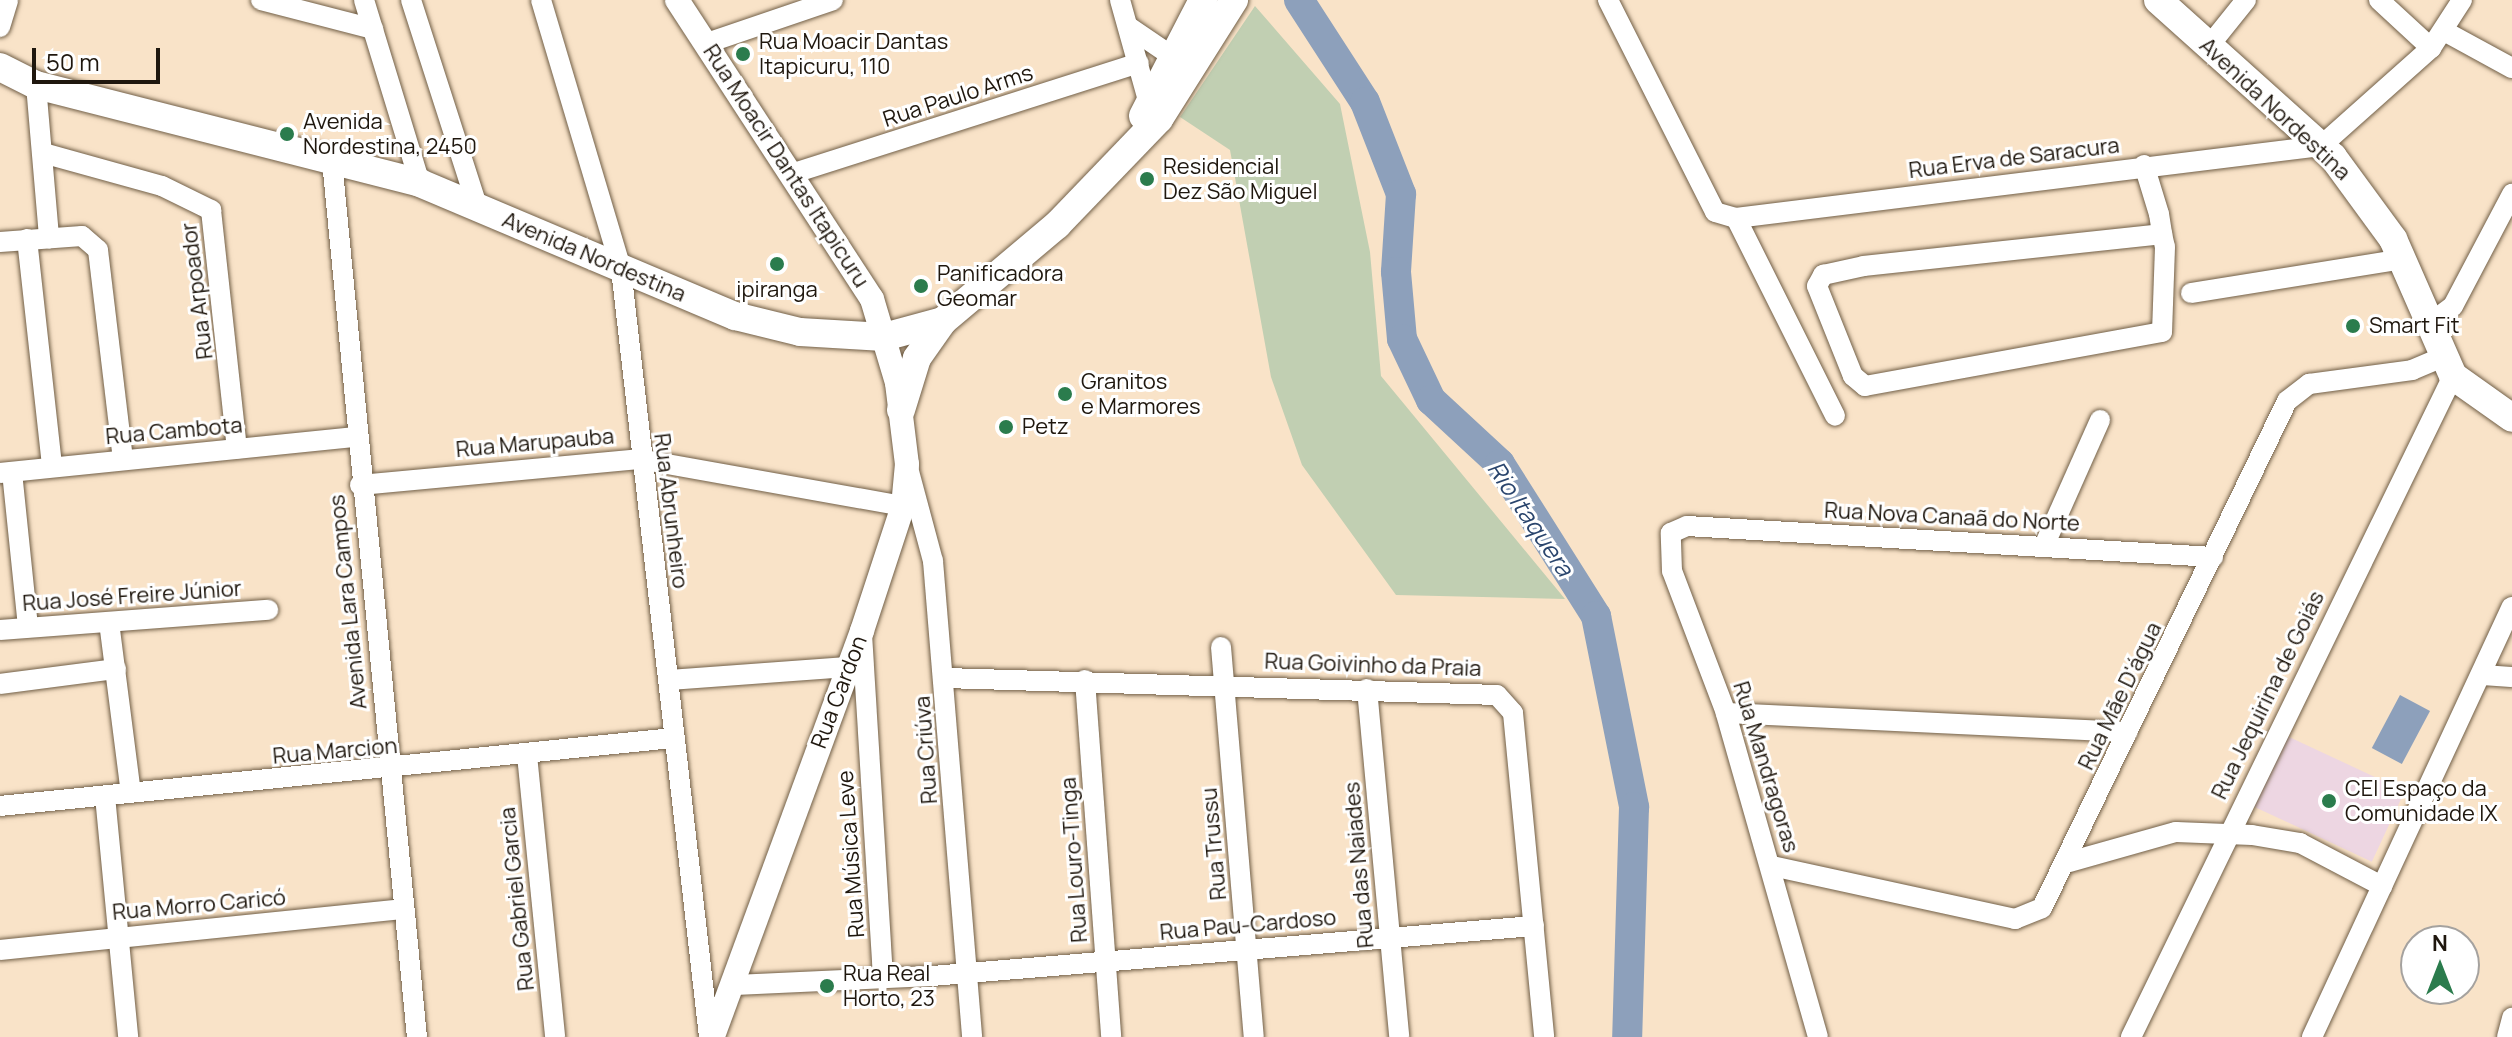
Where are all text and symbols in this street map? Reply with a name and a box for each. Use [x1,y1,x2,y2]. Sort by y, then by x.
place label: Rua Moacir Dantas Itapicuru, 110 [759,28,948,80]
scale bar [36,32,164,82]
street label: Avenida Nordestina [2194,32,2356,186]
street label: Rua Moacir Dantas Itapicuru [698,40,874,292]
text: 50 m [46,45,100,78]
marker: Rua Moacir Dantas Itapicuru, 110 [734,45,752,63]
street label: Rua Paulo Arms [880,59,1036,133]
place label: Avenida Nordestina, 2450 [303,108,477,160]
marker: Avenida Nordestina, 2450 [278,125,296,143]
street label: Rua Erva de Saracura [1907,132,2121,184]
place label: Residencial Dez São Miguel [1163,153,1318,204]
marker: Residencial Dez São Miguel [1138,170,1156,188]
street label: Avenida Nordestina [498,206,690,308]
street label: Rua Arpoador [176,221,218,361]
marker: ipiranga [768,255,786,273]
place label: Panificadora Geomar [937,260,1064,312]
place label: ipiranga [736,277,818,303]
marker: Panificadora Geomar [912,277,930,295]
place label: Smart Fit [2369,313,2460,339]
marker: Smart Fit [2344,317,2362,335]
place label: Granitos e Marmores [1081,368,1201,420]
marker: Granitos e Marmores [1056,385,1074,403]
street label: Rua Cambota [104,412,244,450]
place label: Petz [1022,414,1069,440]
marker: Petz [997,418,1015,436]
street label: Rua Marupauba [455,423,615,463]
street label: Rua Abrunheiro [648,432,694,590]
water label: Rio Itaquera [1482,455,1580,581]
street label: Avenida Lara Campos [324,493,372,711]
street label: Rua Nova Canaã do Norte [1824,497,2080,537]
street label: Rua José Freire Júnior [22,575,242,617]
street label: Rua Jequirina de Goiás [2206,587,2330,803]
street label: Rua Mãe D'água [2073,618,2167,774]
street label: Rua Cardon [805,632,873,752]
street label: Rua Goivinho da Praia [1264,648,1482,682]
street label: Rua Mandragoras [1727,678,1805,856]
street label: Rua Criúva [909,695,943,805]
street label: Rua Marcion [272,732,398,770]
street label: Rua Música Leve [832,769,870,939]
place label: CEI Espaço da Comunidade IX [2345,775,2498,826]
street label: Rua Louro-Tinga [1055,776,1093,944]
street label: Rua das Naiades [1339,781,1379,949]
street label: Rua Trussu [1196,787,1232,901]
marker: CEI Espaço da Comunidade IX [2320,792,2338,810]
street label: Rua Gabriel Garcia [494,806,540,992]
street label: Rua Morro Caricó [111,884,287,926]
street label: Rua Pau-Cardoso [1159,904,1337,946]
north arrow [2400,925,2480,1005]
text: N [2432,928,2448,958]
place label: Rua Real Horto, 23 [843,960,935,1012]
marker: Rua Real Horto, 23 [818,977,836,995]

